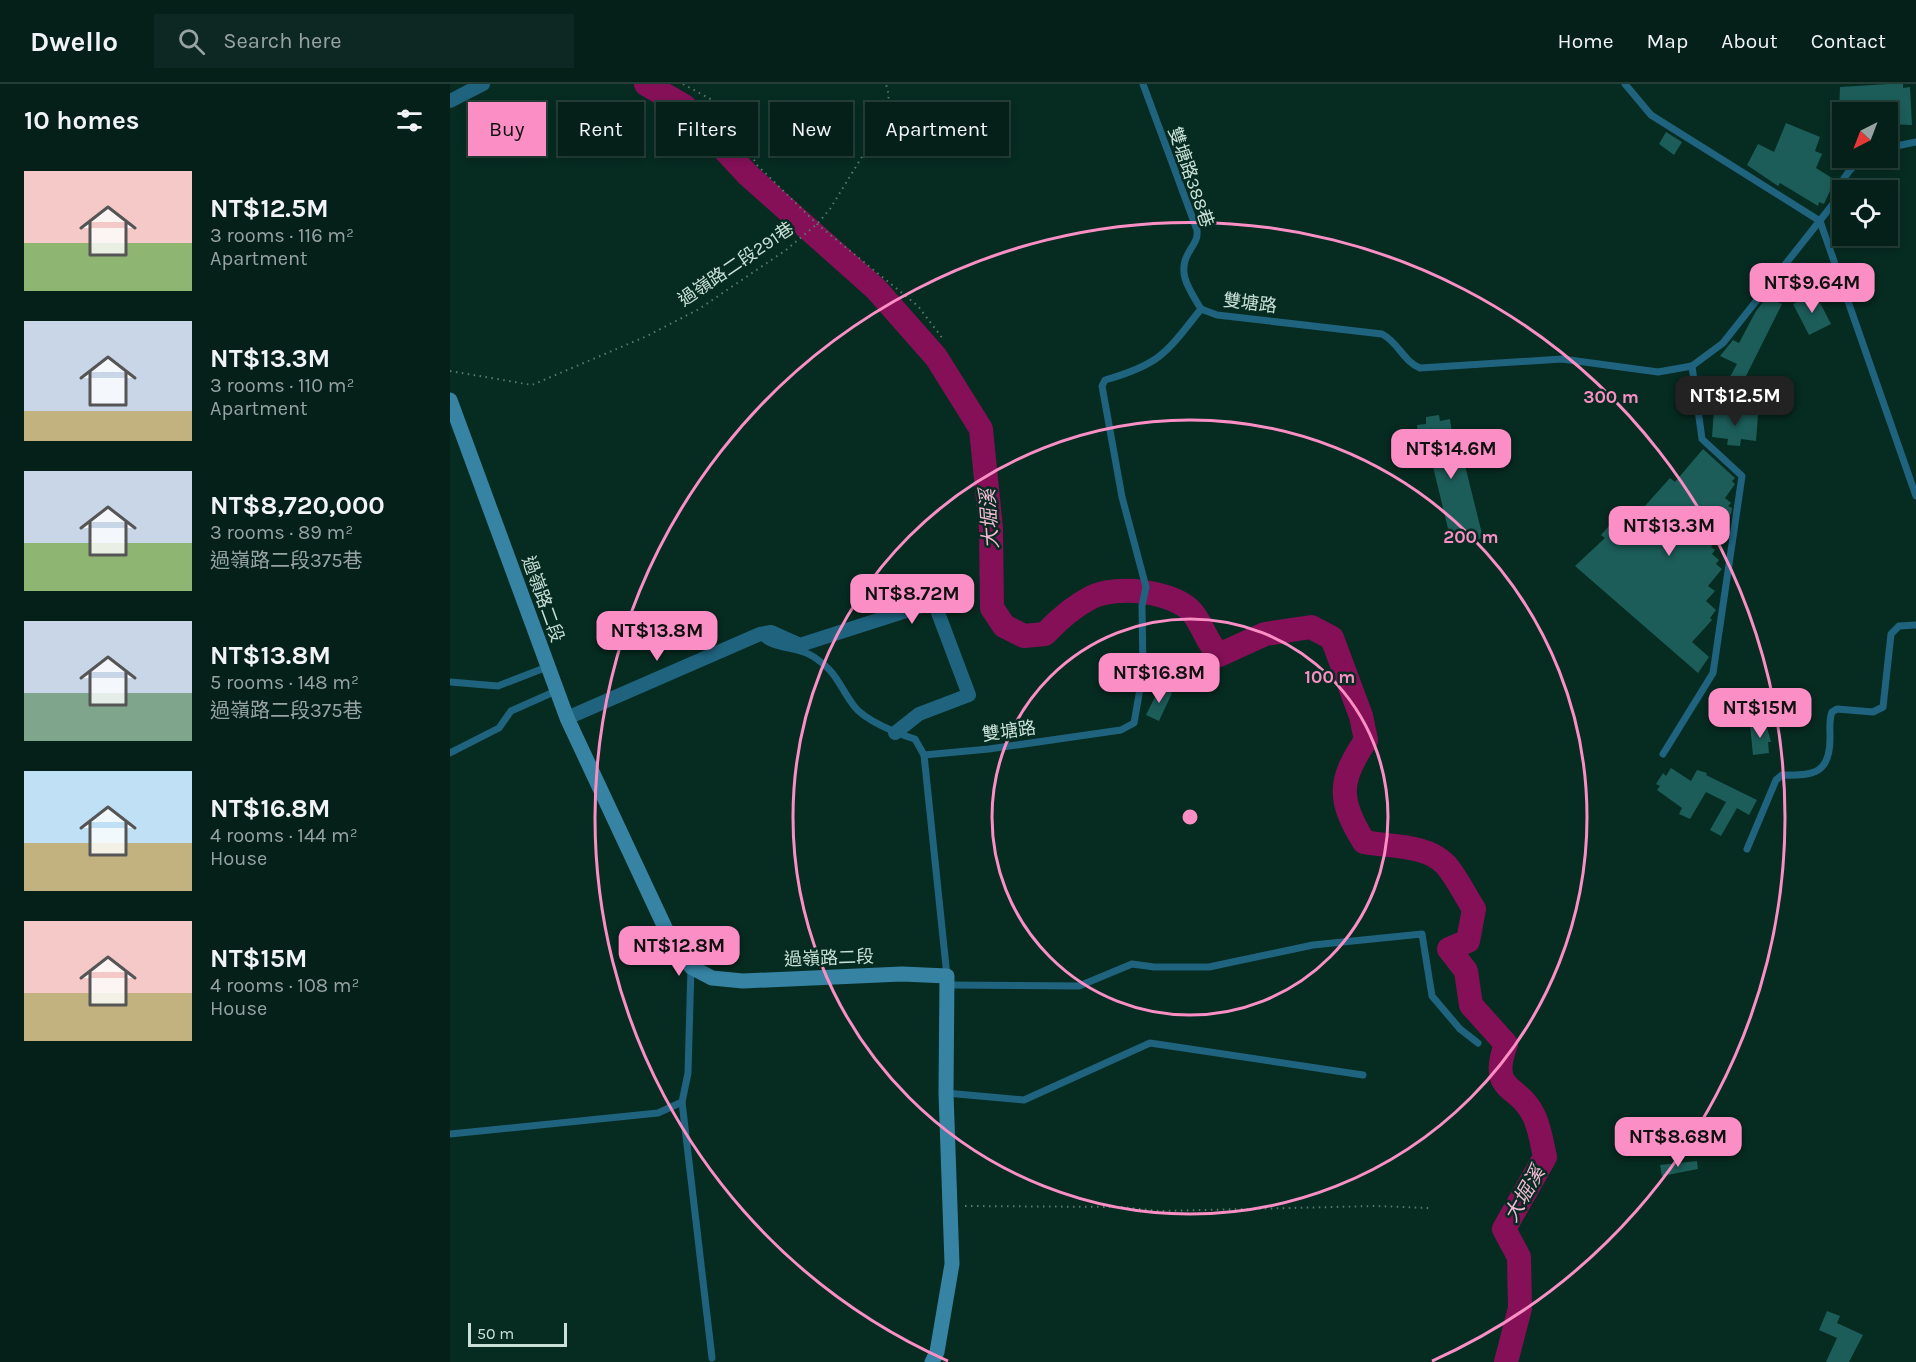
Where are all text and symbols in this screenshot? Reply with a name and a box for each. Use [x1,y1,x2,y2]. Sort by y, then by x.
search box [154,14,574,68]
text: Dwello [30,25,118,58]
icon: search [175,25,208,58]
text: Search here [223,28,342,54]
text: Home [1558,29,1614,53]
text: Map [1647,29,1688,53]
text: About [1721,29,1778,53]
text: Contact [1811,29,1886,53]
chip: Buy [468,102,546,156]
chip: Rent [558,102,644,156]
chip: Filters [656,102,758,156]
chip: New [770,102,853,156]
chip: Apartment [865,102,1009,156]
north arrow [1832,102,1898,168]
map controls [1832,102,1898,246]
icon: filters [393,104,426,137]
text: 10 homes [24,105,139,136]
street label: 雙塘路388巷 [1164,124,1218,230]
button: locate [1832,180,1898,246]
text: NT$12.5M [210,193,329,224]
icon: home [72,195,144,267]
street label: 過嶺路二段291巷 [674,217,798,311]
text: 3 rooms · 116 m² [210,224,354,247]
text: Apartment [210,247,308,270]
pin: NT$9.64M [1750,263,1874,314]
text: NT$9.64M [1764,271,1860,294]
street label: 雙塘路 [1222,289,1278,317]
text: NT$13.3M [210,343,330,374]
icon: home [72,345,144,417]
text: 3 rooms · 110 m² [210,374,355,397]
pin: NT$12.5M [1673,376,1797,427]
text: NT$12.5M [1689,384,1781,407]
text: 300 m [1583,386,1639,408]
text: Apartment [210,397,308,420]
pin: NT$14.6M [1389,429,1513,480]
text: NT$14.6M [1405,437,1497,460]
water label: 大堀溪 [976,485,1003,550]
text: NT$8,720,000 [210,490,385,521]
icon: home [72,495,144,567]
pin: NT$13.3M [1607,506,1731,557]
text: NT$13.3M [1623,514,1715,537]
text: 3 rooms · 89 m² [210,521,353,544]
text: 200 m [1443,526,1499,548]
text: 過嶺路二段375巷 [210,549,363,572]
street label: 過嶺路二段 [517,553,569,645]
pin: NT$8.72M [850,574,974,625]
text: NT$8.72M [864,582,960,605]
pin: NT$13.8M [595,611,719,662]
text: NT$13.8M [610,619,704,642]
text: NT$13.8M [210,640,331,671]
icon: home [72,645,144,717]
pin: NT$16.8M [1097,653,1221,704]
text: NT$16.8M [1113,661,1205,684]
text: 100 m [1305,666,1355,688]
text: 5 rooms · 148 m² [210,671,359,694]
pin: NT$15M [1711,688,1809,739]
text: NT$15M [1722,696,1798,719]
text: 過嶺路二段375巷 [210,699,363,722]
street label: 雙塘路 [981,716,1037,746]
text: NT$16.8M [210,793,331,824]
icon: home [72,795,144,867]
centre of rings [1180,807,1200,827]
text: 4 rooms · 144 m² [210,824,358,847]
text: House [210,847,267,870]
pin: NT$12.8M [617,926,741,977]
text: NT$12.8M [633,934,725,957]
text: NT$15M [210,943,308,974]
icon: home [72,945,144,1017]
street label: 過嶺路二段 [784,945,874,971]
text: 4 rooms · 108 m² [210,974,360,997]
text: House [210,997,267,1020]
pin: NT$8.68M [1616,1117,1740,1168]
text: NT$8.68M [1629,1125,1727,1148]
water label: 大堀溪 [1499,1160,1551,1226]
scale bar [468,1320,567,1348]
text: 50 m [477,1324,514,1343]

